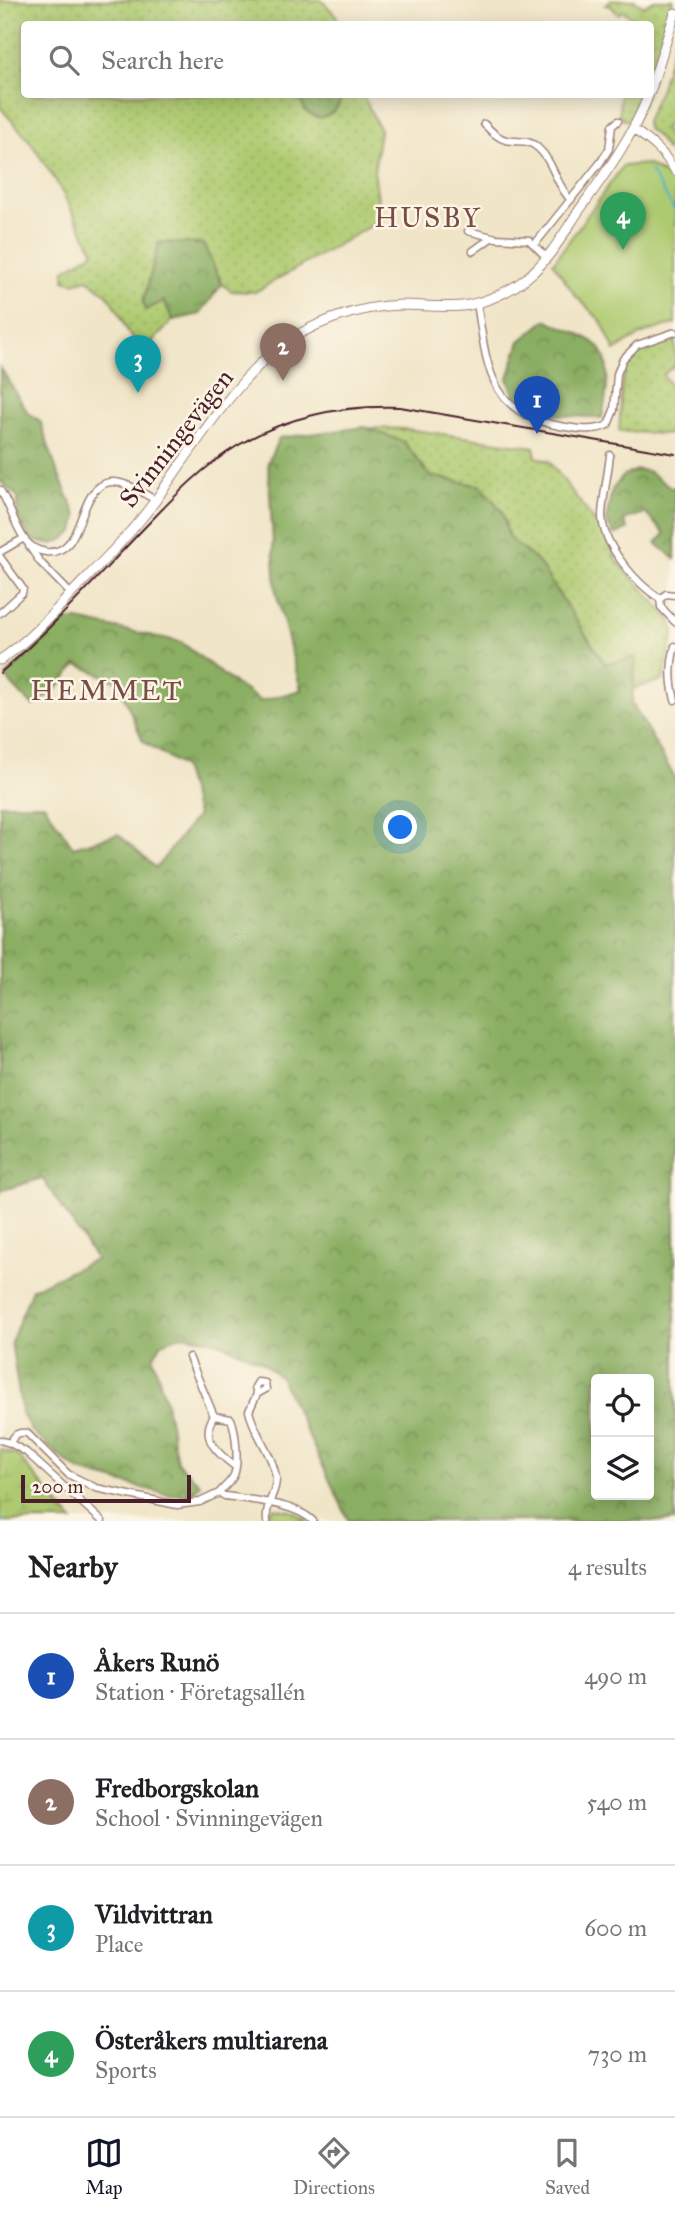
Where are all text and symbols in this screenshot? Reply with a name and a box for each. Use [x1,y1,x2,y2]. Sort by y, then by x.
search box [21,21,654,98]
icon: search [45,41,83,79]
text: Search here [101,44,224,76]
pin: 4 [600,192,646,250]
district label: HUSBY [374,200,482,235]
pin: 2 [260,323,306,381]
pin: 3 [115,335,161,393]
street label: Svinningevägen [112,362,240,514]
pin: 1 [514,376,560,434]
district label: HEMMET [30,673,184,708]
your location [383,810,417,844]
map controls [591,1374,654,1500]
button: locate [591,1374,654,1437]
button: layers [591,1437,654,1500]
scale bar [21,1472,191,1504]
text: 200 m [32,1475,84,1498]
text: Nearby [28,1549,118,1585]
text: 4 results [568,1553,647,1581]
text: Åkers Runö [95,1646,219,1678]
text: 1 [46,1662,56,1690]
text: 490 m [584,1662,647,1690]
text: Station · Företagsallén [95,1678,305,1706]
text: Fredborgskolan [95,1772,259,1804]
text: 2 [45,1788,57,1816]
text: 540 m [586,1788,647,1816]
text: School · Svinningevägen [95,1804,323,1832]
text: Vildvittran [95,1898,213,1930]
text: 3 [46,1914,56,1942]
text: 600 m [584,1914,647,1942]
text: Place [95,1930,143,1958]
text: Österåkers multiarena [95,2024,328,2056]
text: 4 [45,2040,57,2068]
text: 730 m [588,2040,647,2068]
text: Sports [95,2056,157,2084]
tab: Map [85,2134,123,2199]
tab: Directions [293,2134,375,2199]
tab: Saved [545,2134,590,2199]

